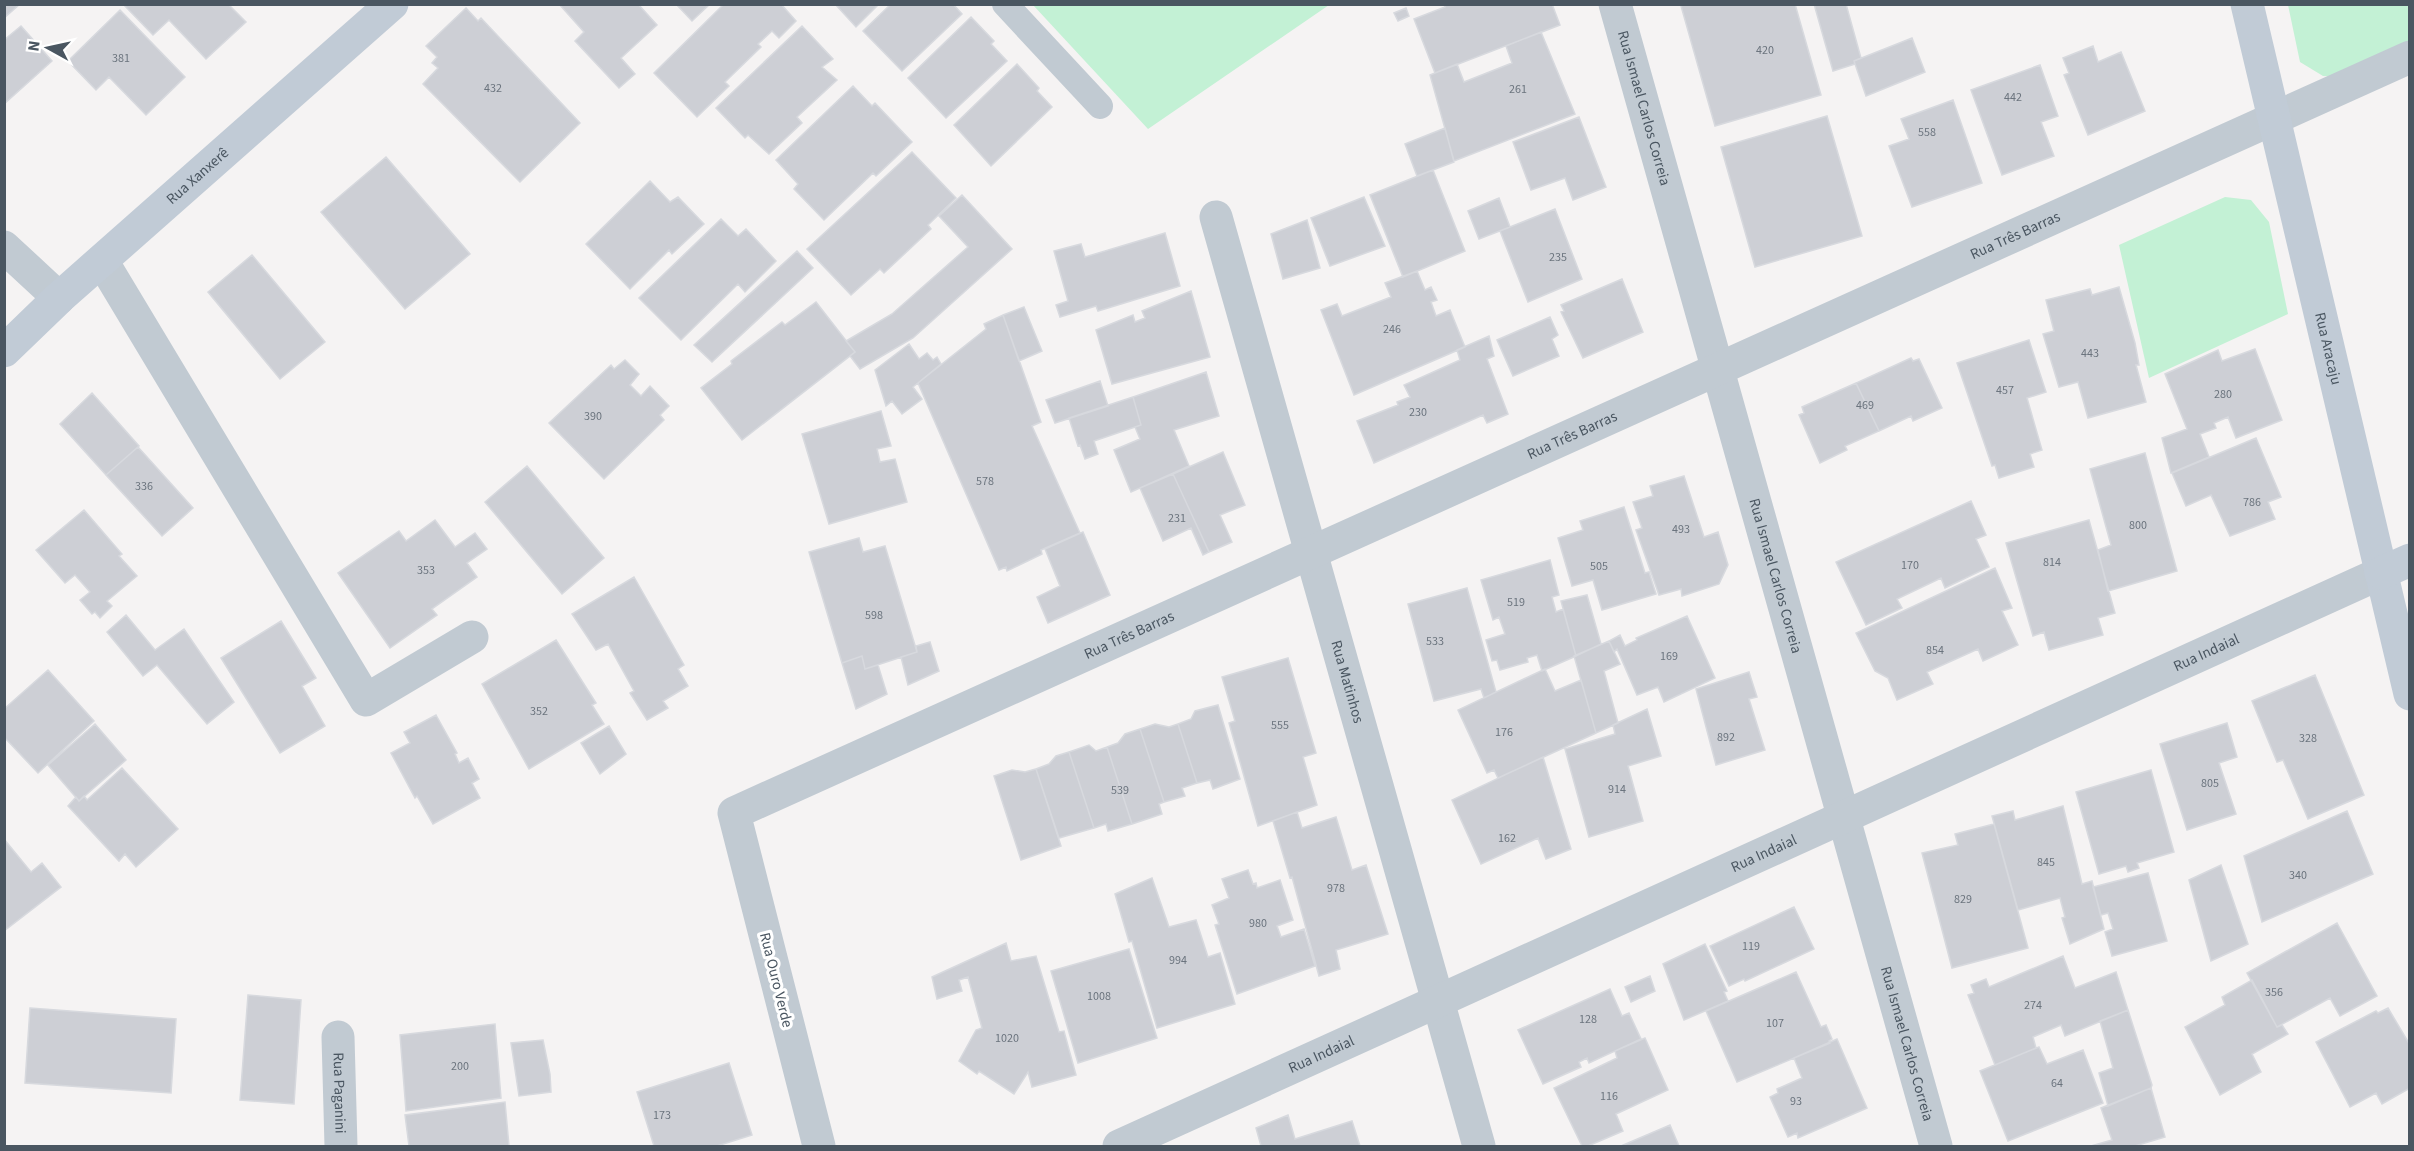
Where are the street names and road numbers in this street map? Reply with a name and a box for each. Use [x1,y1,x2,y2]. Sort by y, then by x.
street label: Rua Ismael Carlos Correia [1612,28,1676,188]
street label: Rua Xanxerê [162,142,233,209]
street label: Rua Três Barras [1967,206,2063,265]
street label: Rua Aracaju [2310,310,2347,387]
street label: Rua Três Barras [1524,406,1620,464]
street label: Rua Ismael Carlos Correia [1744,496,1808,656]
street label: Rua Três Barras [1081,605,1177,664]
street label: Rua Indaial [2170,628,2243,676]
street label: Rua Matinhos [1326,638,1369,726]
street label: Rua Indaial [1727,829,1800,877]
street label: Rua Ouro Verde [754,930,798,1030]
street label: Rua Ismael Carlos Correia [1875,964,1939,1124]
street label: Rua Indaial [1285,1030,1358,1078]
street label: Rua Paganini [328,1052,351,1134]

